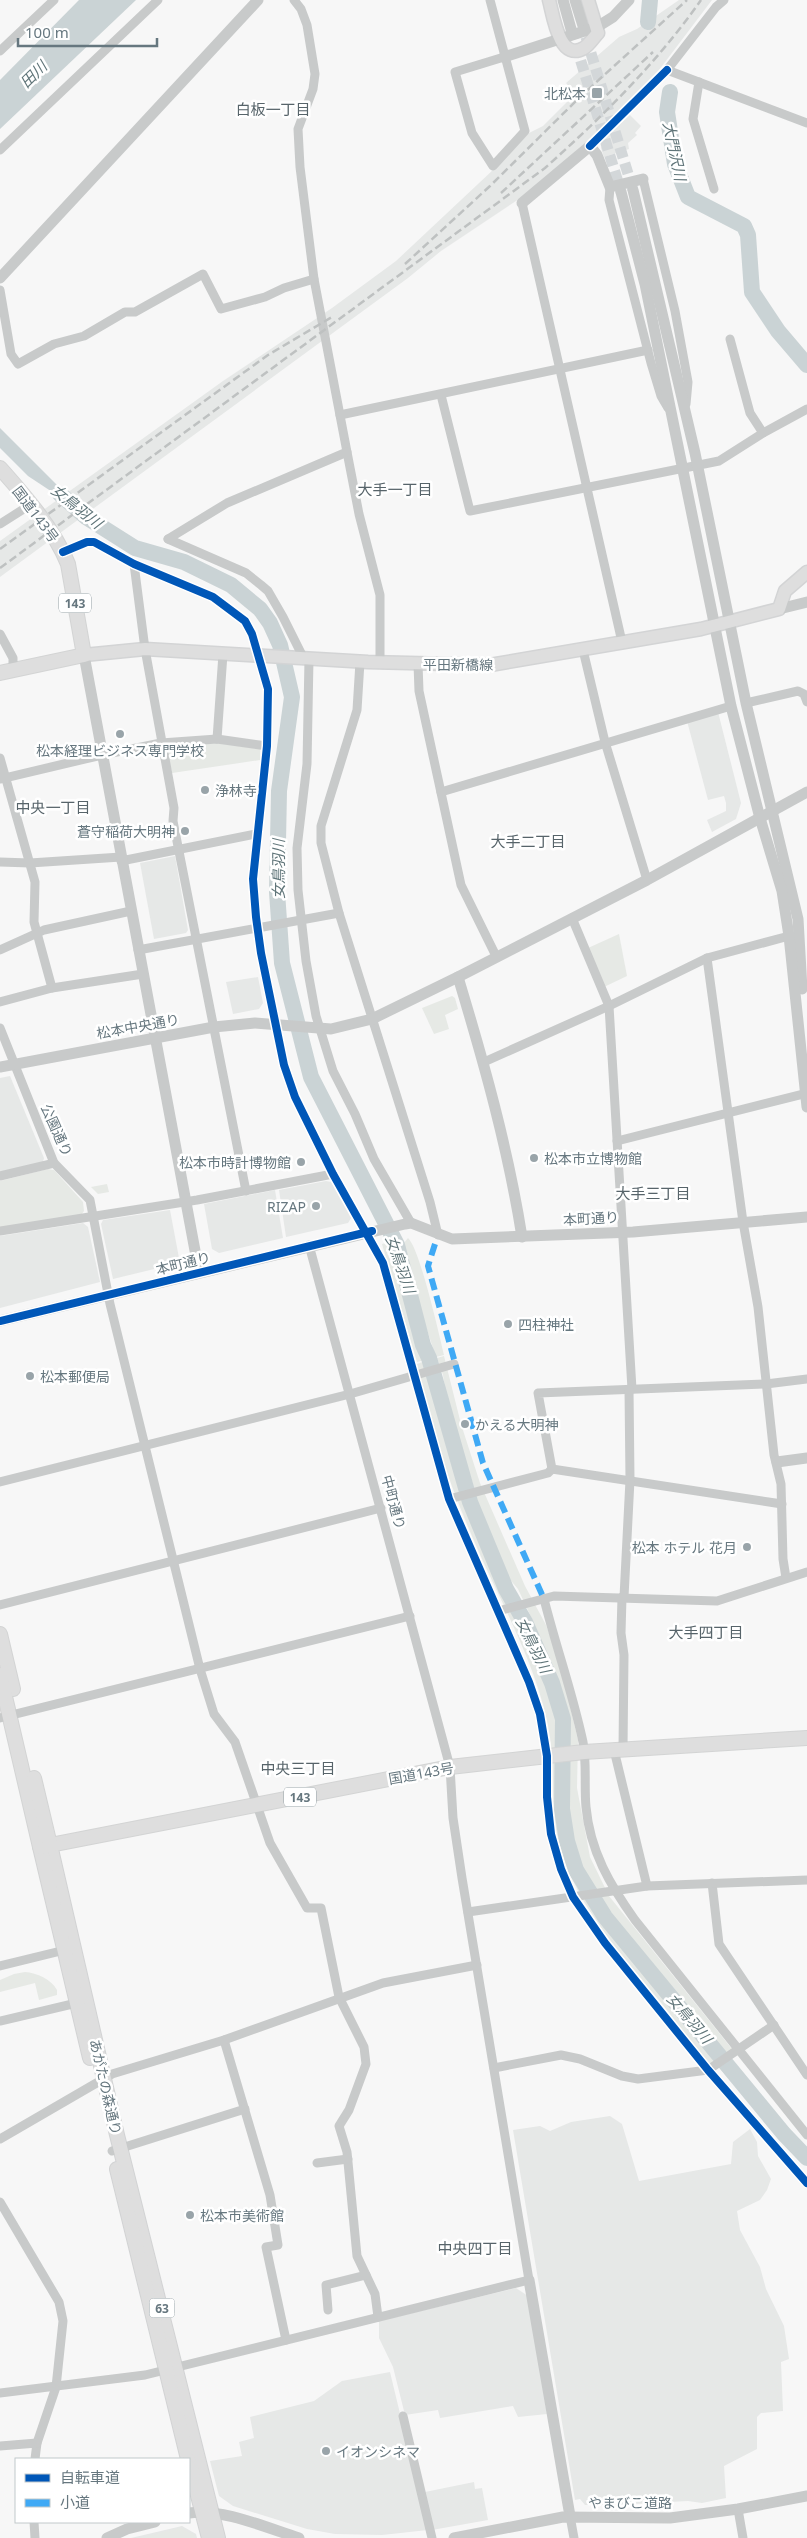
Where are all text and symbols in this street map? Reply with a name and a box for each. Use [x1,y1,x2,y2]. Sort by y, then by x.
scale bar [18,15,156,47]
text: 100 m [25,22,69,42]
water label: 田川 [15,55,52,92]
place label: 北松本 [544,84,586,103]
marker: 北松本 [590,86,604,100]
district label: 白板一丁目 [235,99,311,119]
water label: 大門沢川 [659,120,691,184]
water label: 女鳥羽川 [47,479,108,534]
district label: 大手一丁目 [357,479,433,499]
street label: 国道143号 [9,482,63,546]
road number: 143 [59,594,91,612]
street label: 平田新橋線 [423,655,493,674]
marker: 松本経理ビジネス専門学校 [114,728,126,740]
place label: 松本経理ビジネス専門学校 [36,741,204,760]
place label: 浄林寺 [215,781,257,800]
marker: 浄林寺 [199,784,211,796]
district label: 中央一丁目 [15,797,91,817]
place label: 蒼守稲荷大明神 [77,822,175,841]
marker: 蒼守稲荷大明神 [179,825,191,837]
district label: 大手二丁目 [490,831,566,851]
water label: 女鳥羽川 [268,837,288,899]
street label: 松本中央通り [95,1009,181,1043]
street label: 公園通り [37,1101,77,1159]
place label: 松本市立博物館 [544,1149,642,1168]
marker: 松本市立博物館 [528,1152,540,1164]
place label: 松本市時計博物館 [179,1153,291,1172]
marker: 松本市時計博物館 [295,1156,307,1168]
district label: 大手三丁目 [615,1183,691,1203]
place label: RIZAP [267,1197,306,1216]
marker: RIZAP [310,1200,322,1212]
street label: 本町通り [563,1207,619,1229]
water label: 女鳥羽川 [382,1232,421,1298]
street label: 本町通り [154,1247,212,1279]
place label: 四柱神社 [518,1315,574,1334]
marker: 四柱神社 [502,1318,514,1330]
place label: 松本郵便局 [40,1367,110,1386]
marker: 松本郵便局 [24,1370,36,1382]
place label: かえる大明神 [475,1415,559,1434]
marker: かえる大明神 [459,1418,471,1430]
street label: 中町通り [378,1472,410,1532]
place label: 松本 ホテル 花月 [632,1538,737,1557]
marker: 松本 ホテル 花月 [741,1541,753,1553]
water label: 女鳥羽川 [512,1614,557,1678]
district label: 大手四丁目 [668,1622,744,1642]
district label: 中央三丁目 [260,1758,336,1778]
street label: 国道143号 [387,1758,455,1788]
road number: 143 [284,1788,316,1806]
water label: 女鳥羽川 [663,1989,718,2049]
street label: あがたの森通り [86,2037,126,2137]
place label: 松本市美術館 [200,2206,284,2225]
marker: 松本市美術館 [184,2209,196,2221]
district label: 中央四丁目 [437,2238,513,2258]
road number: 63 [150,2298,174,2318]
place label: イオンシネマ [336,2442,420,2461]
marker: イオンシネマ [320,2445,332,2457]
legend [15,2458,190,2523]
text: 自転車道 [60,2467,120,2487]
text: 小道 [60,2492,90,2512]
street label: やまびこ道路 [588,2493,672,2512]

